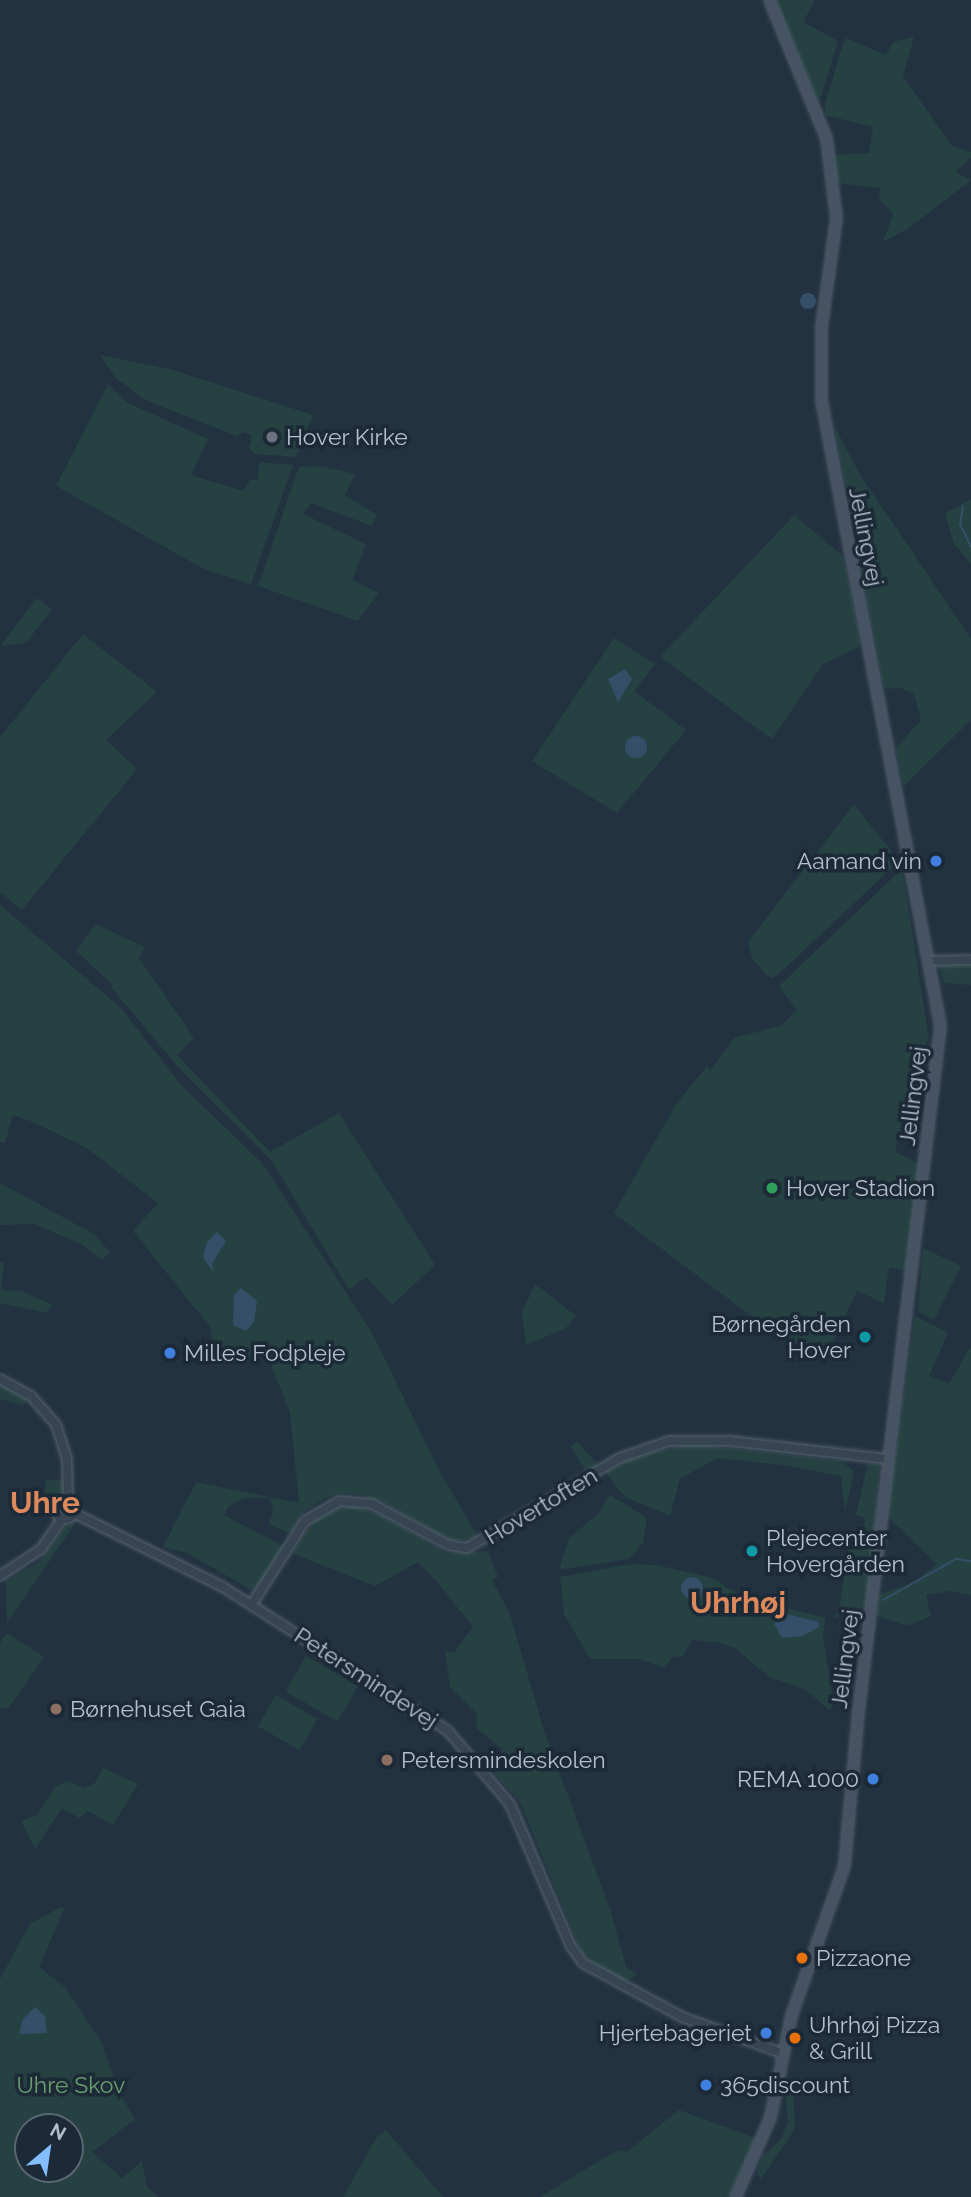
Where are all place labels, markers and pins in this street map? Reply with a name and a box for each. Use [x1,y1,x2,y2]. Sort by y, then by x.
place label: Hover Kirke [286,423,408,451]
marker: Hover Kirke [264,429,280,445]
place label: Aamand vin [796,847,922,875]
marker: Aamand vin [928,853,944,869]
place label: Hover Stadion [786,1174,936,1202]
marker: Hover Stadion [764,1180,780,1196]
place label: Børnegården Hover [711,1310,851,1364]
marker: Børnegården Hover [857,1329,873,1345]
place label: Milles Fodpleje [184,1339,346,1367]
marker: Milles Fodpleje [162,1345,178,1361]
place label: Plejecenter Hovergården [766,1524,905,1578]
marker: Plejecenter Hovergården [744,1543,760,1559]
place label: Børnehuset Gaia [70,1695,246,1723]
marker: Børnehuset Gaia [48,1701,64,1717]
place label: Petersmindeskolen [401,1746,606,1774]
marker: Petersmindeskolen [379,1752,395,1768]
place label: REMA 1000 [736,1765,859,1793]
marker: REMA 1000 [865,1771,881,1787]
place label: Pizzaone [816,1944,911,1972]
marker: Pizzaone [794,1950,810,1966]
place label: Uhrhøj Pizza & Grill [809,2011,940,2065]
place label: Hjertebageriet [599,2019,752,2047]
marker: Hjertebageriet [758,2025,774,2041]
marker: Uhrhøj Pizza & Grill [787,2030,803,2046]
place label: 365discount [720,2071,850,2099]
marker: 365discount [698,2077,714,2093]

